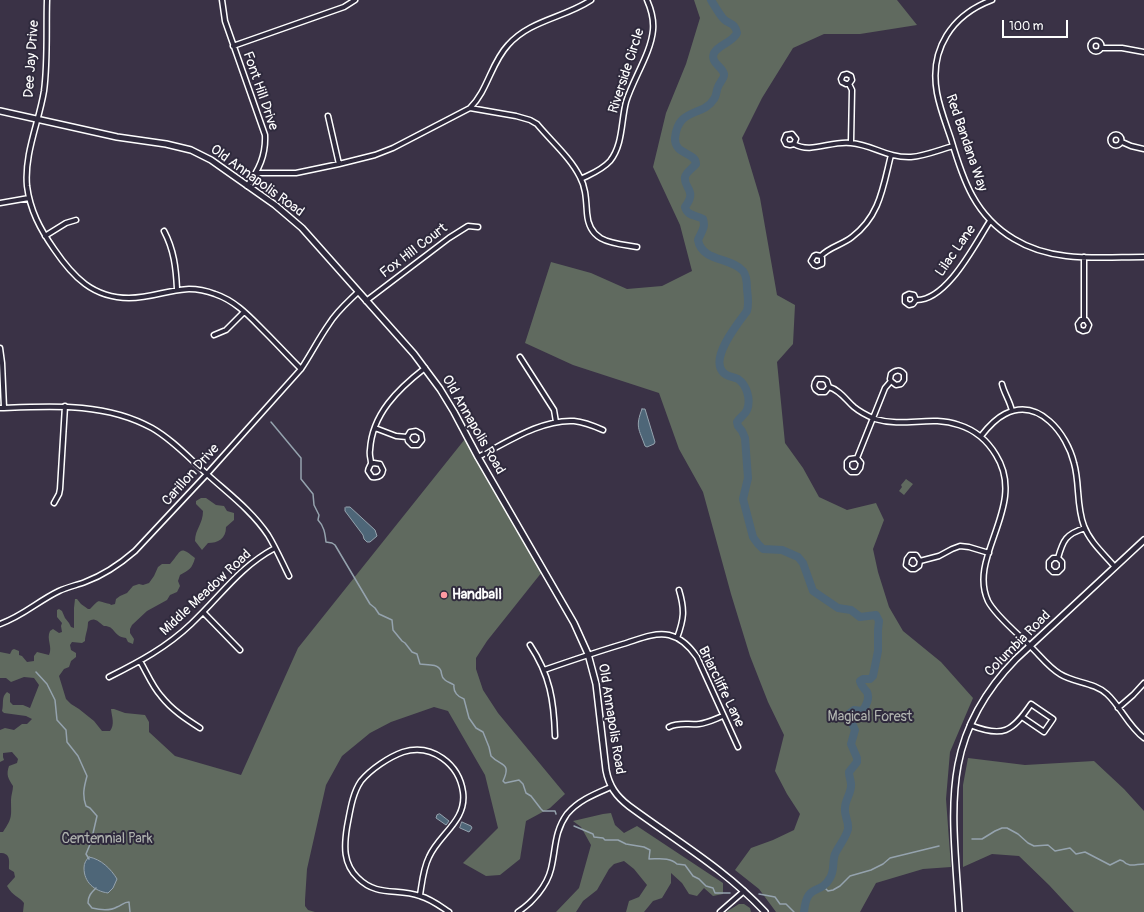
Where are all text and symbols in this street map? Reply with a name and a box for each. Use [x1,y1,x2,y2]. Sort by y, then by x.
scale bar [1004,12,1070,38]
text: 100 m [1009,19,1043,34]
street label: Dee Jay Drive [21,20,43,98]
street label: Riverside Circle [605,26,649,116]
street label: Font Hill Drive [239,49,281,133]
street label: Red Bandana Way [942,92,990,194]
street label: Old Annapolis Road [207,141,307,221]
street label: Fox Hill Court [377,220,451,282]
street label: Lilac Lane [932,222,980,280]
street label: Old Annapolis Road [438,372,508,478]
street label: Carillon Drive [159,441,223,509]
street label: Middle Meadow Road [157,546,255,640]
place label: Handball [452,587,502,603]
marker: Handball [439,590,449,600]
street label: Columbia Road [981,607,1055,681]
street label: Briarcliffe Lane [694,644,748,730]
street label: Old Annapolis Road [594,662,628,776]
park label: Magical Forest [828,709,912,725]
park label: Centennial Park [61,831,153,847]

